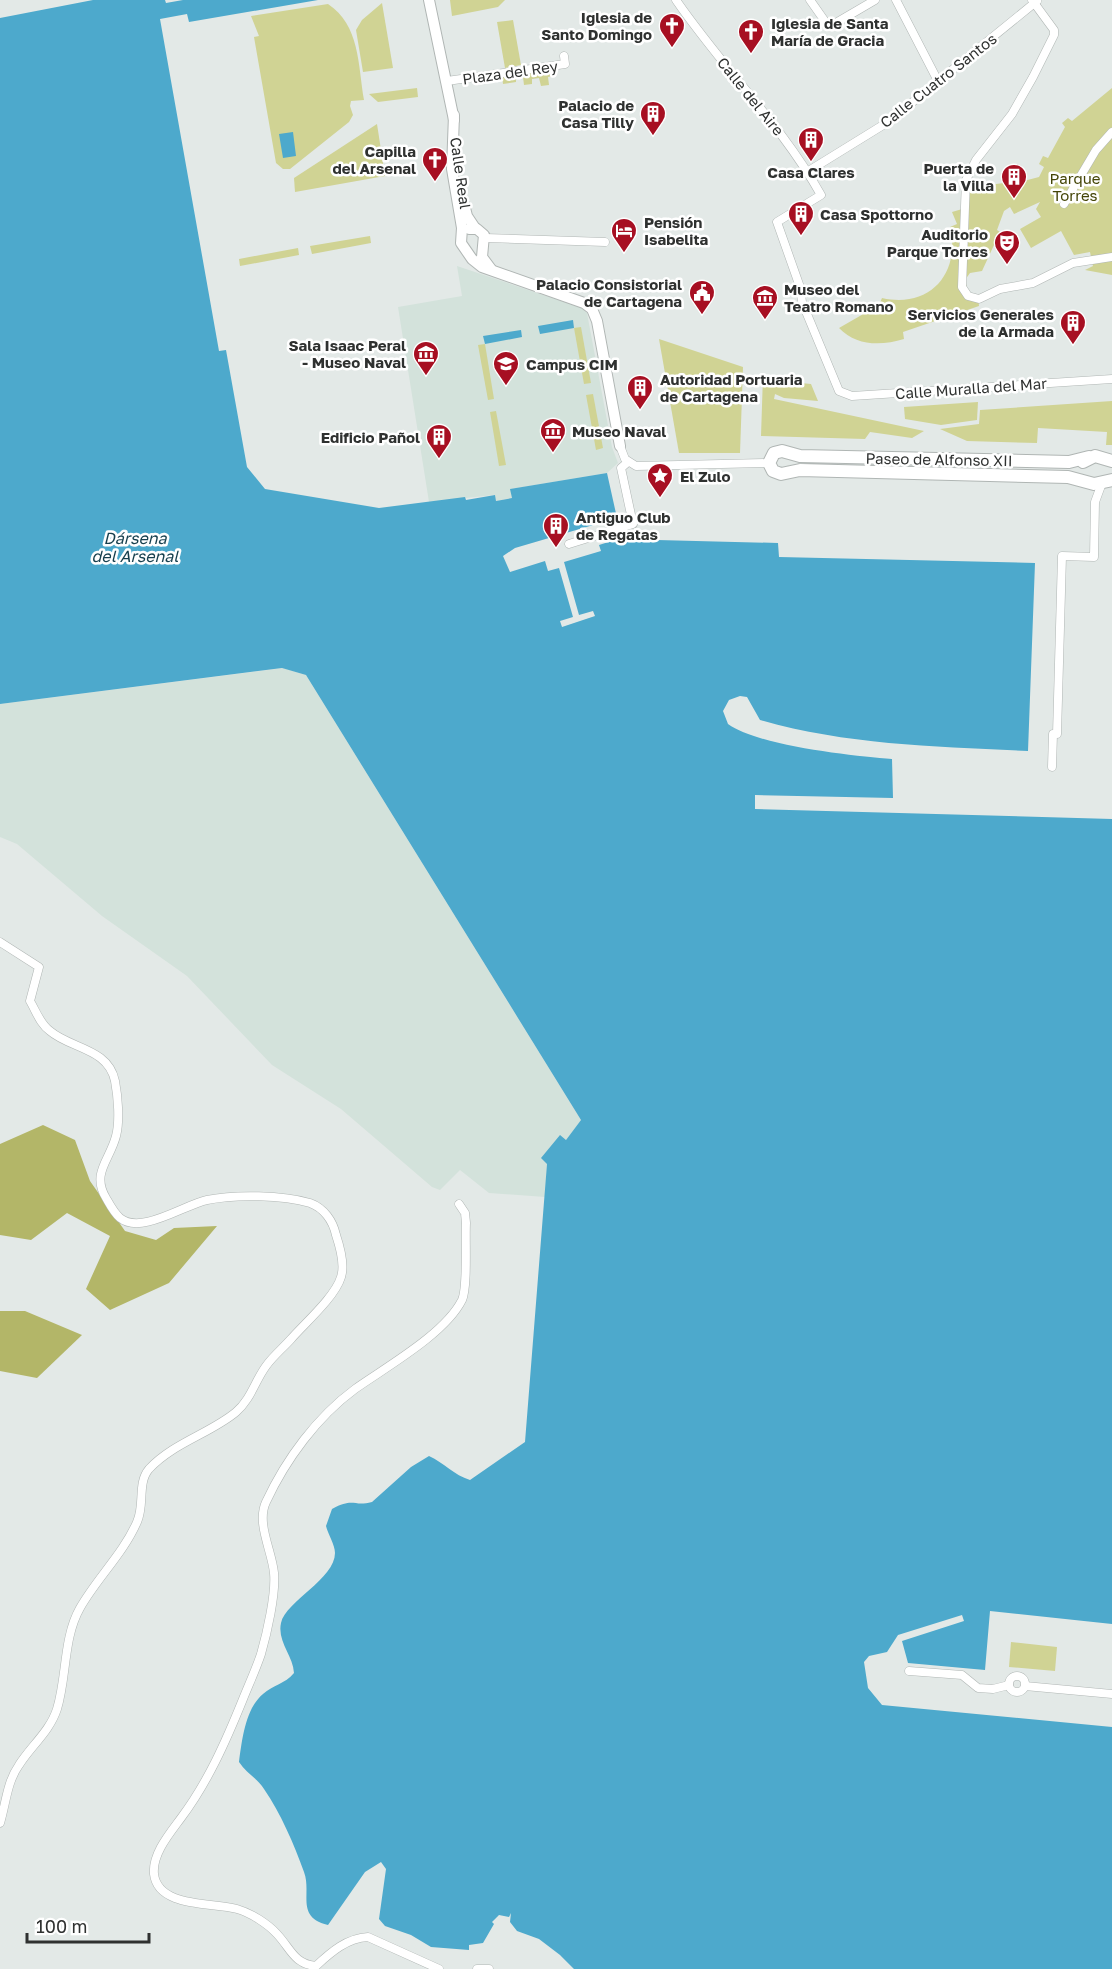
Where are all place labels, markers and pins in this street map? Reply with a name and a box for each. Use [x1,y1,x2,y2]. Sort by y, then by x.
place label: Iglesia de Santo Domingo [541,8,652,43]
church icon: Iglesia de Santo Domingo [657,11,687,49]
place label: Iglesia de Santa María de Gracia [771,14,889,49]
church icon: Iglesia de Santa María de Gracia [736,17,766,55]
place label: Palacio de Casa Tilly [558,96,634,131]
building icon: Palacio de Casa Tilly [638,99,668,137]
building icon: Casa Clares [796,125,826,163]
place label: Capilla del Arsenal [333,142,416,177]
church icon: Capilla del Arsenal [420,145,450,183]
place label: Puerta de la Villa [923,159,994,194]
building icon: Puerta de la Villa [999,162,1029,200]
place label: Casa Clares [767,163,855,181]
building icon: Casa Spottorno [786,199,816,237]
place label: Casa Spottorno [820,205,933,223]
place label: Pensión Isabelita [644,213,708,248]
hotel icon: Pensión Isabelita [609,216,639,254]
place label: Auditorio Parque Torres [887,225,988,260]
theatre icon: Auditorio Parque Torres [992,228,1022,266]
place label: Palacio Consistorial de Cartagena [536,275,682,310]
public building icon: Palacio Consistorial de Cartagena [687,278,717,316]
place label: Museo del Teatro Romano [784,280,894,315]
museum icon: Museo del Teatro Romano [750,283,780,321]
place label: Servicios Generales de la Armada [908,305,1054,340]
building icon: Servicios Generales de la Armada [1058,308,1088,346]
place label: Sala Isaac Peral - Museo Naval [288,336,406,371]
museum icon: Sala Isaac Peral - Museo Naval [411,339,441,377]
school or university icon: Campus CIM [491,349,521,387]
place label: Campus CIM [526,355,618,373]
place label: Autoridad Portuaria de Cartagena [660,370,803,405]
building icon: Autoridad Portuaria de Cartagena [625,373,655,411]
museum icon: Museo Naval [538,416,568,454]
building icon: Edificio Pañol [424,422,454,460]
place label: Museo Naval [572,422,666,440]
place label: Edificio Pañol [321,428,420,446]
place icon: El Zulo [645,461,675,499]
place label: El Zulo [680,467,730,485]
place label: Antiguo Club de Regatas [576,508,671,543]
building icon: Antiguo Club de Regatas [541,511,571,549]

